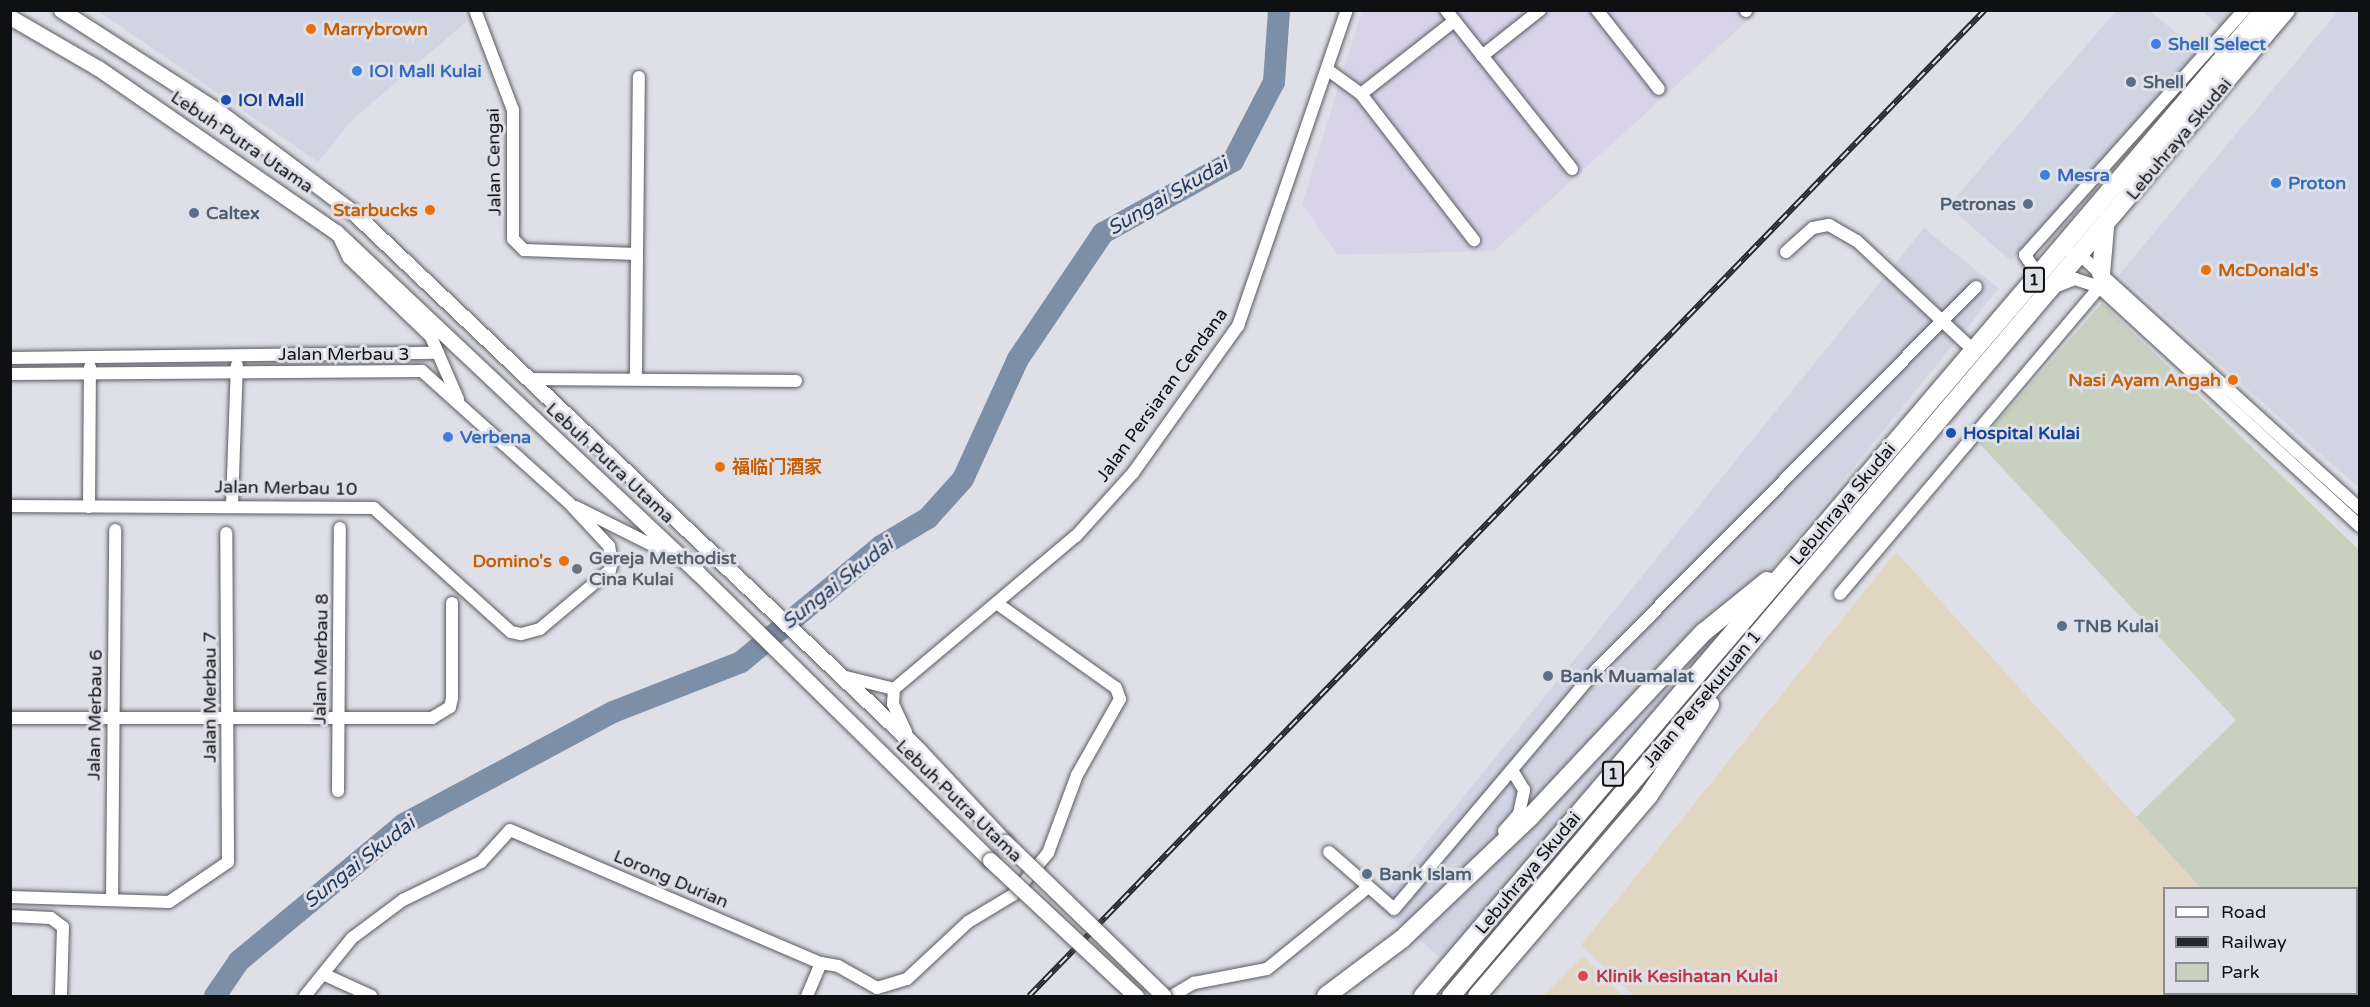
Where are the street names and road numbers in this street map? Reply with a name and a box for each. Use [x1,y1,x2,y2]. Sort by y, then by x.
street label: Lebuhraya Skudai [2122,74,2236,204]
street label: Lebuh Putra Utama [167,86,317,198]
street label: Jalan Cengai [482,108,506,216]
road number: 1 [2022,267,2046,293]
street label: Jalan Persiaran Cendana [1092,304,1232,486]
street label: Jalan Merbau 3 [278,343,410,365]
street label: Lebuh Putra Utama [542,398,678,528]
street label: Lebuhraya Skudai [1786,439,1900,569]
street label: Jalan Merbau 10 [215,476,357,500]
street label: Jalan Merbau 8 [309,593,333,725]
street label: Jalan Persekutuan 1 [1638,626,1766,772]
street label: Jalan Merbau 7 [199,631,221,763]
street label: Jalan Merbau 6 [83,649,107,781]
street label: Lebuh Putra Utama [891,735,1027,867]
road number: 1 [1601,761,1625,787]
street label: Lebuhraya Skudai [1471,808,1585,938]
street label: Lorong Durian [610,845,732,913]

